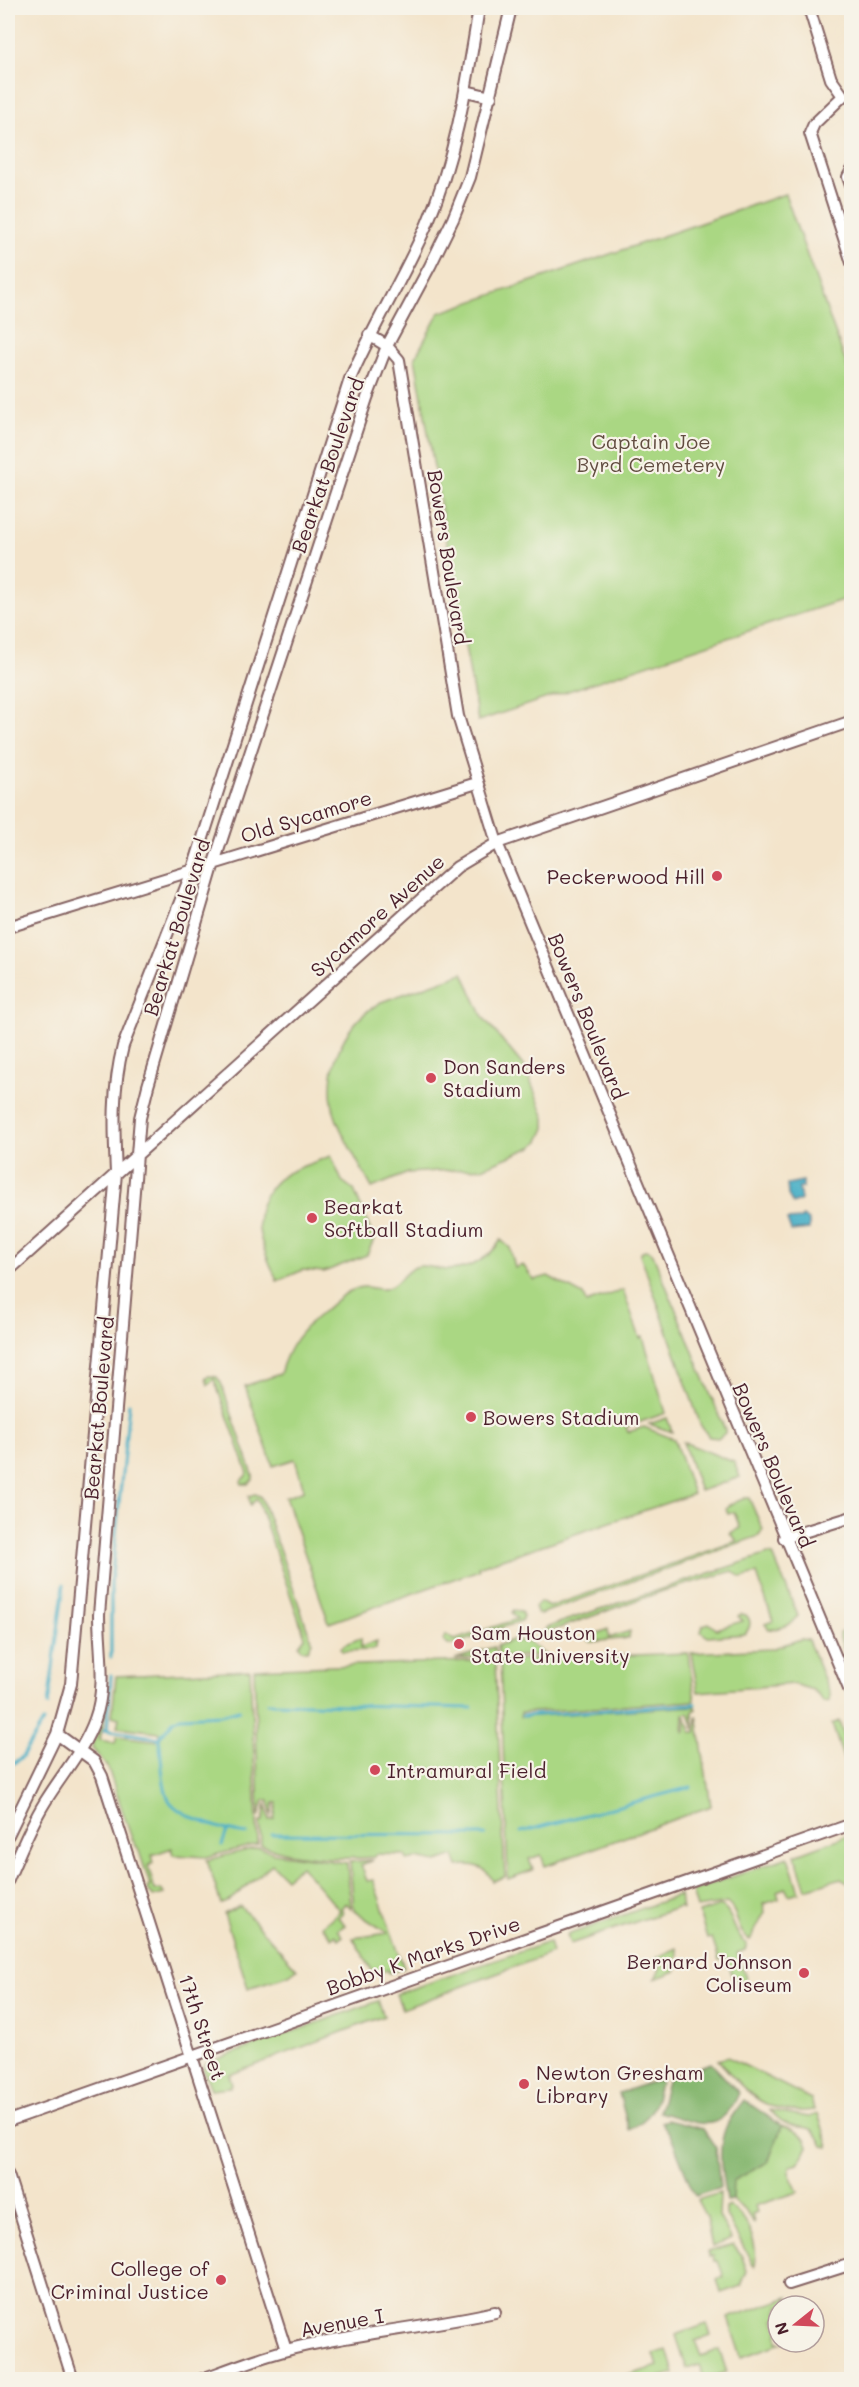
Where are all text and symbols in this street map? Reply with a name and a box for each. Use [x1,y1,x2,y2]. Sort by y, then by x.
street label: Bearkat Boulevard [285,374,369,556]
park label: Captain Joe Byrd Cemetery [577,428,725,477]
street label: Bowers Boulevard [422,468,476,646]
street label: Old Sycamore [237,784,375,848]
street label: Bearkat Boulevard [137,835,215,1019]
street label: Sycamore Avenue [304,848,450,982]
place label: Peckerwood Hill [547,863,705,889]
marker: Peckerwood Hill [710,869,724,883]
street label: Bowers Boulevard [543,929,633,1103]
place label: Don Sanders Stadium [443,1053,566,1102]
marker: Don Sanders Stadium [424,1071,438,1085]
place label: Bearkat Softball Stadium [324,1193,484,1242]
marker: Bearkat Softball Stadium [305,1211,319,1225]
street label: Bearkat Boulevard [77,1315,119,1501]
street label: Bowers Boulevard [728,1379,820,1551]
place label: Bowers Stadium [483,1404,640,1430]
marker: Bowers Stadium [464,1410,478,1424]
place label: Sam Houston State University [471,1619,630,1668]
marker: Sam Houston State University [452,1637,466,1651]
place label: Intramural Field [387,1757,546,1783]
marker: Intramural Field [368,1763,382,1777]
street label: Bobby K Marks Drive [323,1910,523,2000]
place label: Bernard Johnson Coliseum [627,1948,792,1997]
marker: Bernard Johnson Coliseum [797,1966,811,1980]
street label: 17th Street [174,1971,232,2083]
place label: Newton Gresham Library [536,2059,703,2108]
marker: Newton Gresham Library [517,2077,531,2091]
place label: College of Criminal Justice [51,2255,210,2304]
marker: College of Criminal Justice [214,2273,228,2287]
north arrow [766,2294,826,2354]
street label: Avenue I [298,2302,386,2342]
text: N [769,2320,793,2338]

